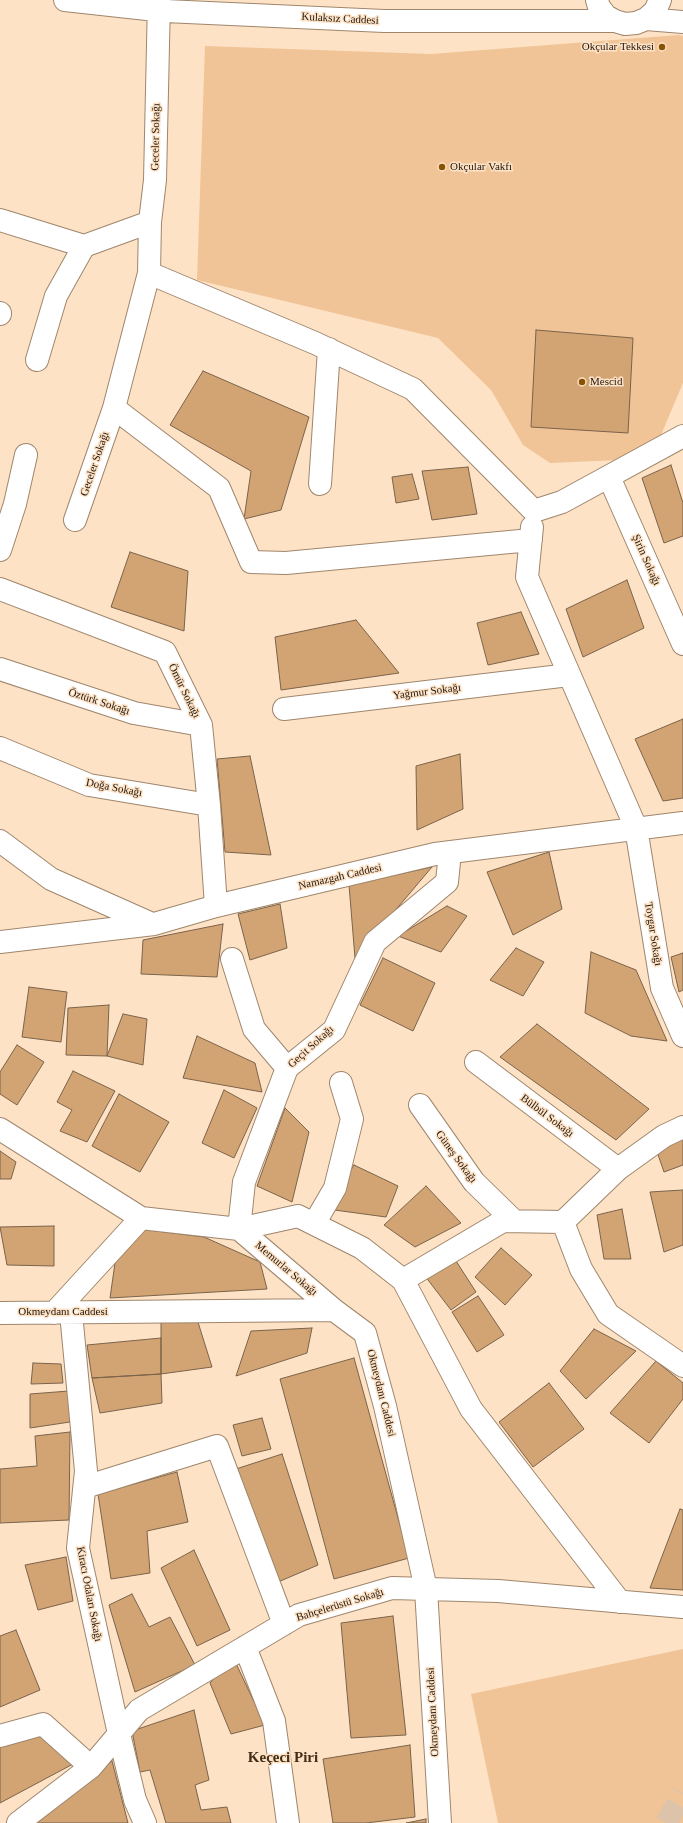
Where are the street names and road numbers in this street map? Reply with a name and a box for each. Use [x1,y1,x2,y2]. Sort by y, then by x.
street label: Kulaksız Caddesi [301,10,379,28]
street label: Geceler Sokağı [149,103,163,171]
street label: Geceler Sokağı [78,430,112,498]
street label: Şirin Sokağı [629,532,663,588]
street label: Ömür Sokağı [165,662,203,720]
street label: Yağmur Sokağı [392,681,462,703]
street label: Öztürk Sokağı [67,686,131,718]
street label: Doğa Sokağı [85,776,143,800]
street label: Namazgah Caddesi [297,861,383,893]
street label: Toygar Sokağı [641,901,665,967]
street label: Geçit Sokağı [285,1023,337,1071]
street label: Bülbül Sokağı [518,1092,576,1140]
street label: Güneş Sokağı [433,1128,479,1186]
street label: Memurlar Sokağı [252,1239,320,1299]
street label: Okmeydanı Caddesi [18,1305,108,1319]
street label: Okmeydanı Caddesi [364,1348,398,1438]
street label: Kiracı Odaları Sokağı [73,1545,105,1643]
street label: Bahçelerüstü Sokağı [295,1585,385,1625]
street label: Okmeydanı Caddesi [424,1667,442,1757]

